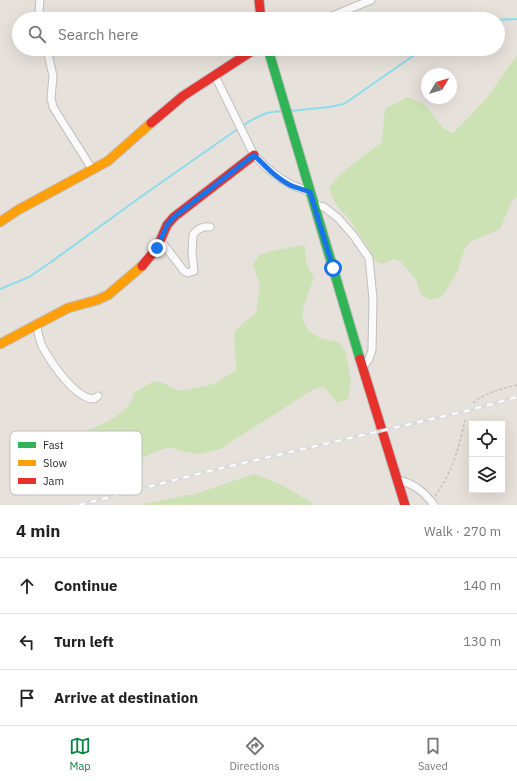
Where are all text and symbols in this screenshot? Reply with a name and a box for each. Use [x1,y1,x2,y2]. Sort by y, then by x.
search box [12,12,505,56]
icon: search [26,23,48,45]
text: Search here [58,25,138,44]
north arrow [421,68,457,104]
route end [148,239,166,257]
route start [324,259,342,277]
map controls [469,421,505,493]
button: locate [469,421,505,457]
legend [10,431,142,495]
text: Fast [43,438,64,452]
text: Slow [43,456,67,470]
button: layers [469,457,505,493]
text: Jam [43,474,64,488]
text: 4 min [16,520,60,542]
text: Walk · 270 m [424,523,501,540]
icon: ahead [16,575,38,597]
text: Continue [54,576,118,595]
text: 140 m [463,577,501,594]
icon: left [16,631,38,653]
text: Turn left [54,632,114,651]
text: 130 m [463,633,501,650]
icon: arrive [16,687,38,709]
text: Arrive at destination [54,688,198,707]
tab: Map [69,735,91,773]
tab: Directions [229,735,280,773]
tab: Saved [418,735,448,773]

